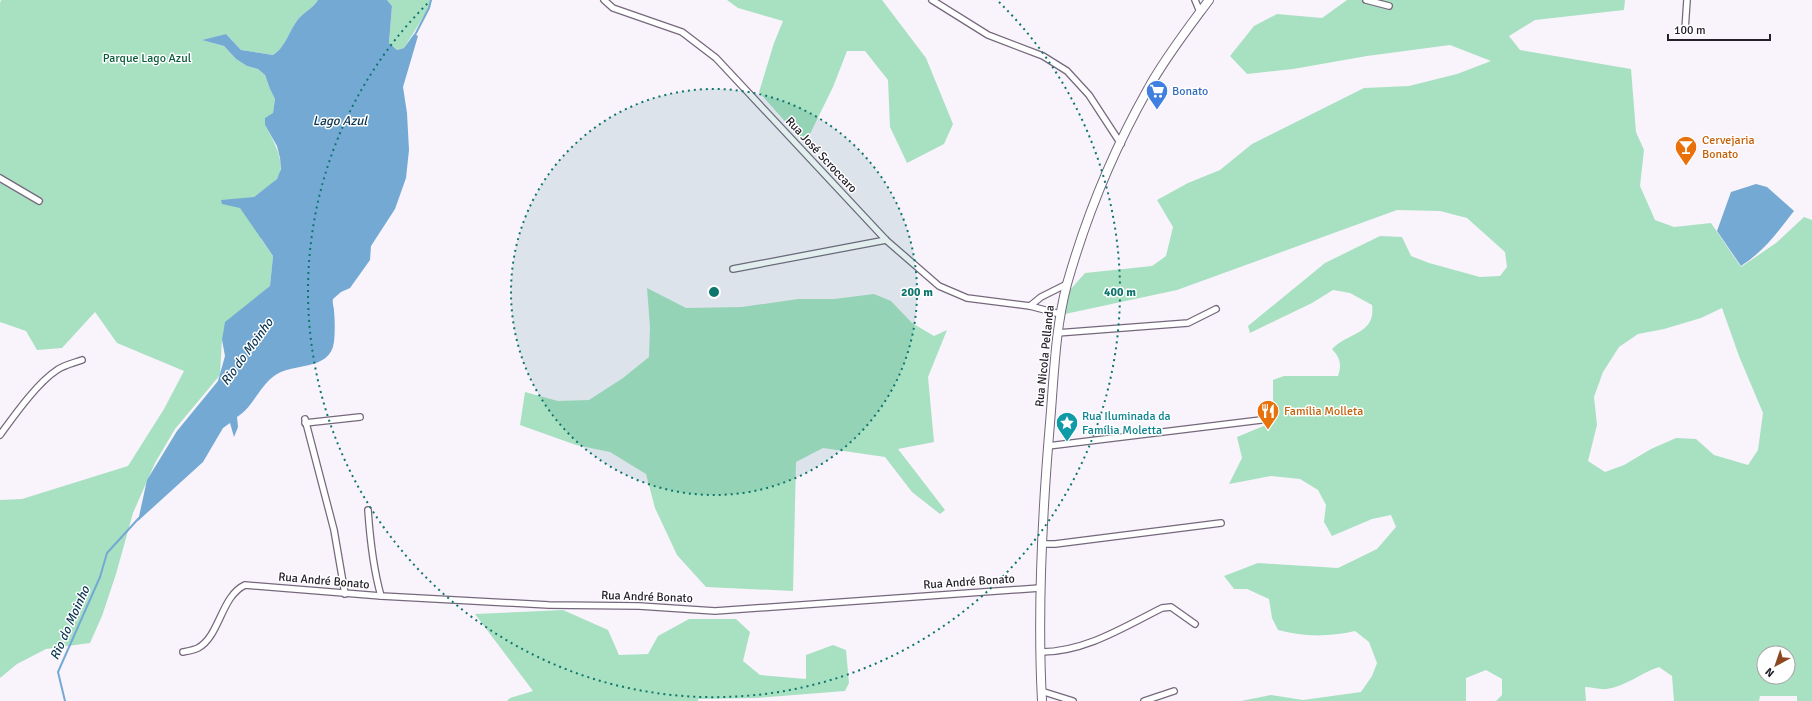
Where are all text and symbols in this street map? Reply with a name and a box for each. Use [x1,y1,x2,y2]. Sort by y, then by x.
scale bar [1668,16,1770,42]
text: 100 m [1674,23,1706,38]
park label: Parque Lago Azul [103,51,192,66]
supermarket icon: Bonato [1144,78,1170,111]
place label: Bonato [1172,84,1208,99]
water label: Lago Azul [313,113,368,129]
street label: Rua José Scroccaro [782,114,860,196]
place label: Cervejaria Bonato [1702,133,1755,162]
bar icon: Cervejaria Bonato [1673,134,1699,167]
centre of rings [707,285,721,299]
text: 200 m [901,285,933,300]
text: 400 m [1104,285,1136,300]
street label: Rua Nicola Pellanda [1032,304,1058,408]
water label: Rio do Moinho [217,314,277,389]
restaurant icon: Família Molleta [1255,398,1281,431]
place label: Família Molleta [1284,404,1363,419]
place label: Rua Iluminada da Família Moletta [1082,409,1171,438]
place icon: Rua Iluminada da Família Moletta [1054,410,1080,443]
street label: Rua André Bonato [278,570,370,592]
street label: Rua André Bonato [923,571,1015,593]
water label: Rio do Moinho [47,582,94,662]
street label: Rua André Bonato [601,588,693,606]
north arrow [1756,645,1796,685]
text: N [1763,665,1777,680]

